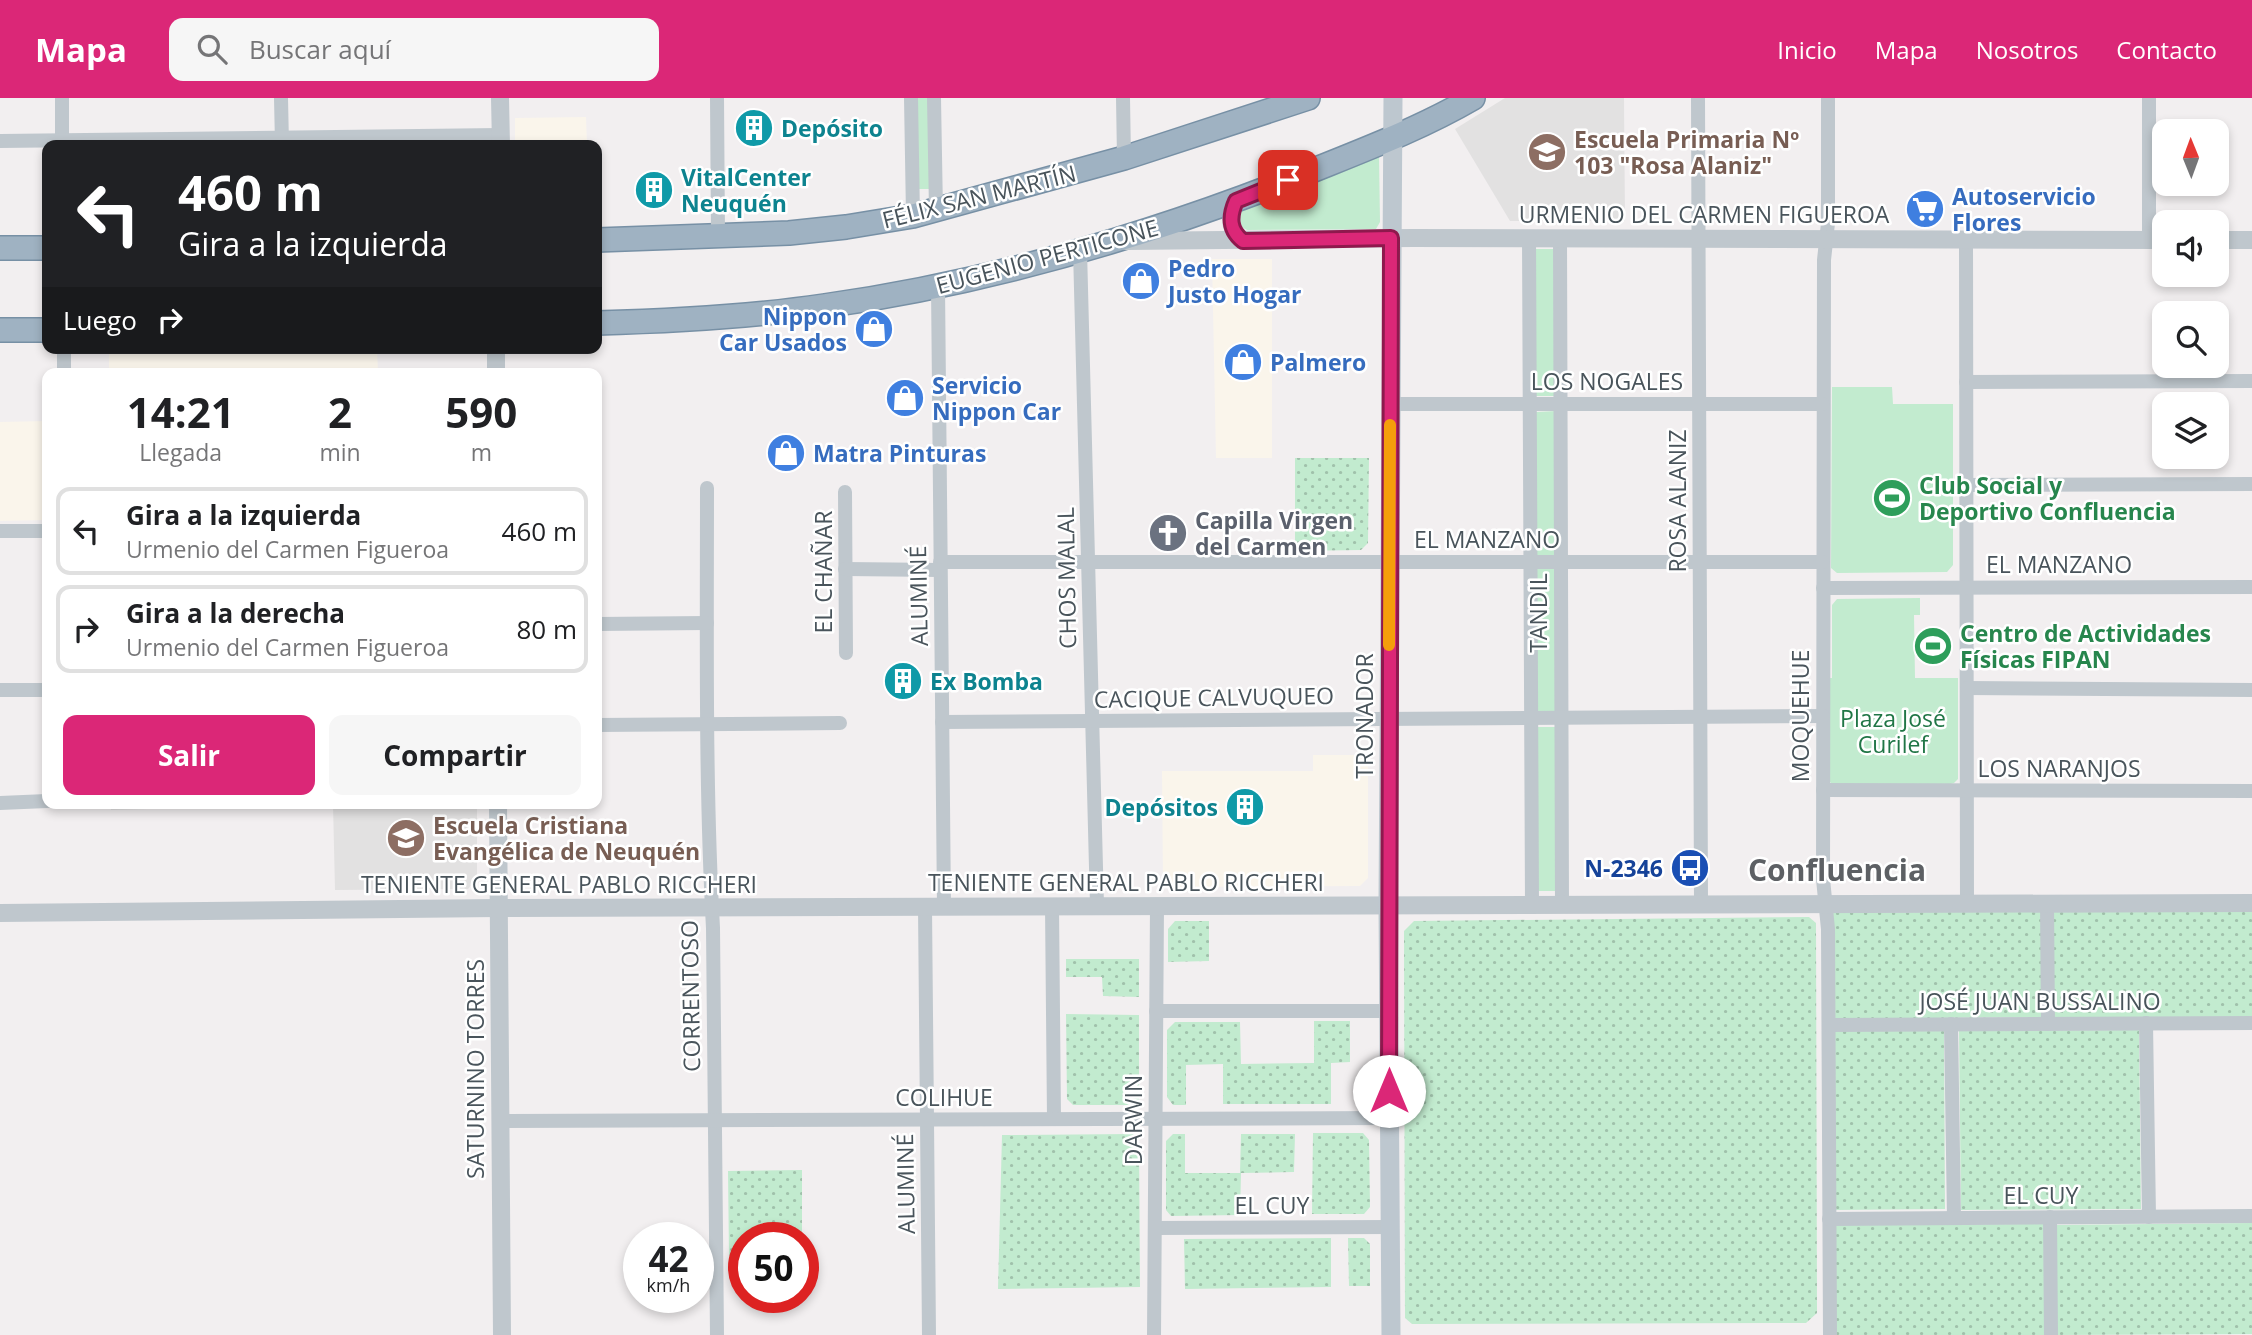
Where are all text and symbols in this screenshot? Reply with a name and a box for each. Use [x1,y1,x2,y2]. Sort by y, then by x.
search box [169,18,659,81]
text: Mapa [35,27,127,72]
icon: search [193,30,231,68]
text: Buscar aquí [249,31,391,67]
text: Inicio [1777,33,1837,66]
text: Mapa [1875,33,1938,66]
text: Nosotros [1976,33,2078,66]
text: Contacto [2116,33,2217,66]
building icon: Depósito [733,107,775,149]
place label: Depósito [781,112,883,144]
north arrow [2152,119,2230,196]
map controls [2152,119,2229,469]
place label: Escuela Primaria Nº 103 "Rosa Alaniz" [1574,123,1799,181]
school or university icon: Escuela Primaria Nº 103 "Rosa Alaniz" [1526,131,1568,173]
pin [1258,150,1318,210]
street label: FÉLIX SAN MARTÍN [879,156,1079,236]
text: 460 m [178,159,323,225]
place label: VitalCenter Neuquén [681,161,811,219]
icon: arrive [1269,161,1307,199]
icon: left [63,168,154,259]
building icon: VitalCenter Neuquén [633,169,675,211]
place label: Autoservicio Flores [1952,180,2096,238]
supermarket icon: Autoservicio Flores [1904,188,1946,230]
street label: URMENIO DEL CARMEN FIGUEROA [1519,198,1890,230]
button: sound [2152,210,2229,287]
street label: EUGENIO PERTICONE [932,211,1162,301]
text: Gira a la izquierda [178,222,448,265]
place label: Pedro Justo Hogar [1166,252,1302,310]
shop icon: Pedro Justo Hogar [1120,260,1162,302]
place label: Nippon Car Usados [719,300,847,358]
icon: right [151,301,189,339]
button: search [2152,301,2229,378]
text: Luego [63,302,137,338]
shop icon: Nippon Car Usados [853,308,895,350]
shop icon: Palmero [1222,341,1264,383]
place label: Palmero [1270,346,1366,378]
street label: LOS NOGALES [1531,365,1683,397]
place label: Servicio Nippon Car [932,369,1061,427]
shop icon: Servicio Nippon Car [884,377,926,419]
text: 14:21 [127,383,235,440]
text: 2 [328,383,352,440]
text: 590 [445,383,517,440]
button: layers [2152,392,2229,469]
street label: ROSA ALANIZ [1661,429,1693,573]
shop icon: Matra Pinturas [765,432,807,474]
text: Llegada [139,436,222,468]
text: min [319,436,361,468]
text: m [471,436,492,468]
place label: Matra Pinturas [813,437,986,469]
place label: Club Social y Deportivo Confluencia [1919,469,2176,527]
sports icon: Club Social y Deportivo Confluencia [1871,477,1913,519]
text: Gira a la izquierda [126,497,361,533]
place label: Capilla Virgen del Carmen [1195,504,1353,562]
street label: CHOS MALAL [1049,507,1083,649]
street label: EL CHAÑAR [807,511,839,633]
icon: left [67,512,105,550]
church icon: Capilla Virgen del Carmen [1147,512,1189,554]
text: 460 m [502,513,577,549]
street label: EL MANZANO [1414,523,1560,555]
text: Urmenio del Carmen Figueroa [126,533,449,565]
street label: ALUMINÉ [901,545,935,647]
street label: EL MANZANO [1986,548,2132,580]
street label: TANDIL [1522,573,1554,653]
text: Gira a la derecha [126,595,345,631]
icon: right [67,610,105,648]
text: 80 m [516,611,577,647]
place label: Centro de Actividades Físicas FIPAN [1960,617,2211,675]
sports icon: Centro de Actividades Físicas FIPAN [1912,625,1954,667]
text: Urmenio del Carmen Figueroa [126,631,449,663]
street label: MOQUEHUE [1784,650,1816,782]
street label: TRONADOR [1348,653,1380,779]
building icon: Ex Bomba [882,660,924,702]
place label: Ex Bomba [930,665,1043,697]
street label: CACIQUE CALVUQUEO [1094,679,1334,715]
park label: Plaza José Curilef [1840,702,1946,760]
button: Salir [63,715,315,795]
button: Compartir [329,715,581,795]
street label: LOS NARANJOS [1977,752,2141,784]
building icon: Depósitos [1224,786,1266,828]
place label: Depósitos [1104,791,1218,823]
place label: Escuela Cristiana Evangélica de Neuquén [433,809,700,867]
school or university icon: Escuela Cristiana Evangélica de Neuquén [385,817,427,859]
bus stop icon: N-2346 [1669,847,1711,889]
district label: Confluencia [1748,849,1926,890]
place label: N-2346 [1584,852,1663,884]
street label: TENIENTE GENERAL PABLO RICCHERI [928,866,1324,898]
street label: TENIENTE GENERAL PABLO RICCHERI [361,868,757,900]
street label: CORRENTOSO [673,920,707,1072]
street label: SATURNINO TORRES [459,959,491,1179]
street label: JOSÉ JUAN BUSSALINO [1917,985,2161,1017]
position arrow [1352,1054,1426,1128]
street label: DARWIN [1117,1075,1149,1165]
street label: COLIHUE [895,1081,993,1113]
street label: ALUMINÉ [888,1133,922,1235]
street label: EL CUY [2004,1179,2079,1211]
street label: EL CUY [1235,1189,1310,1221]
speed limit sign: 50 [728,1222,819,1313]
text: 42 [648,1235,689,1282]
text: km/h [647,1273,690,1297]

